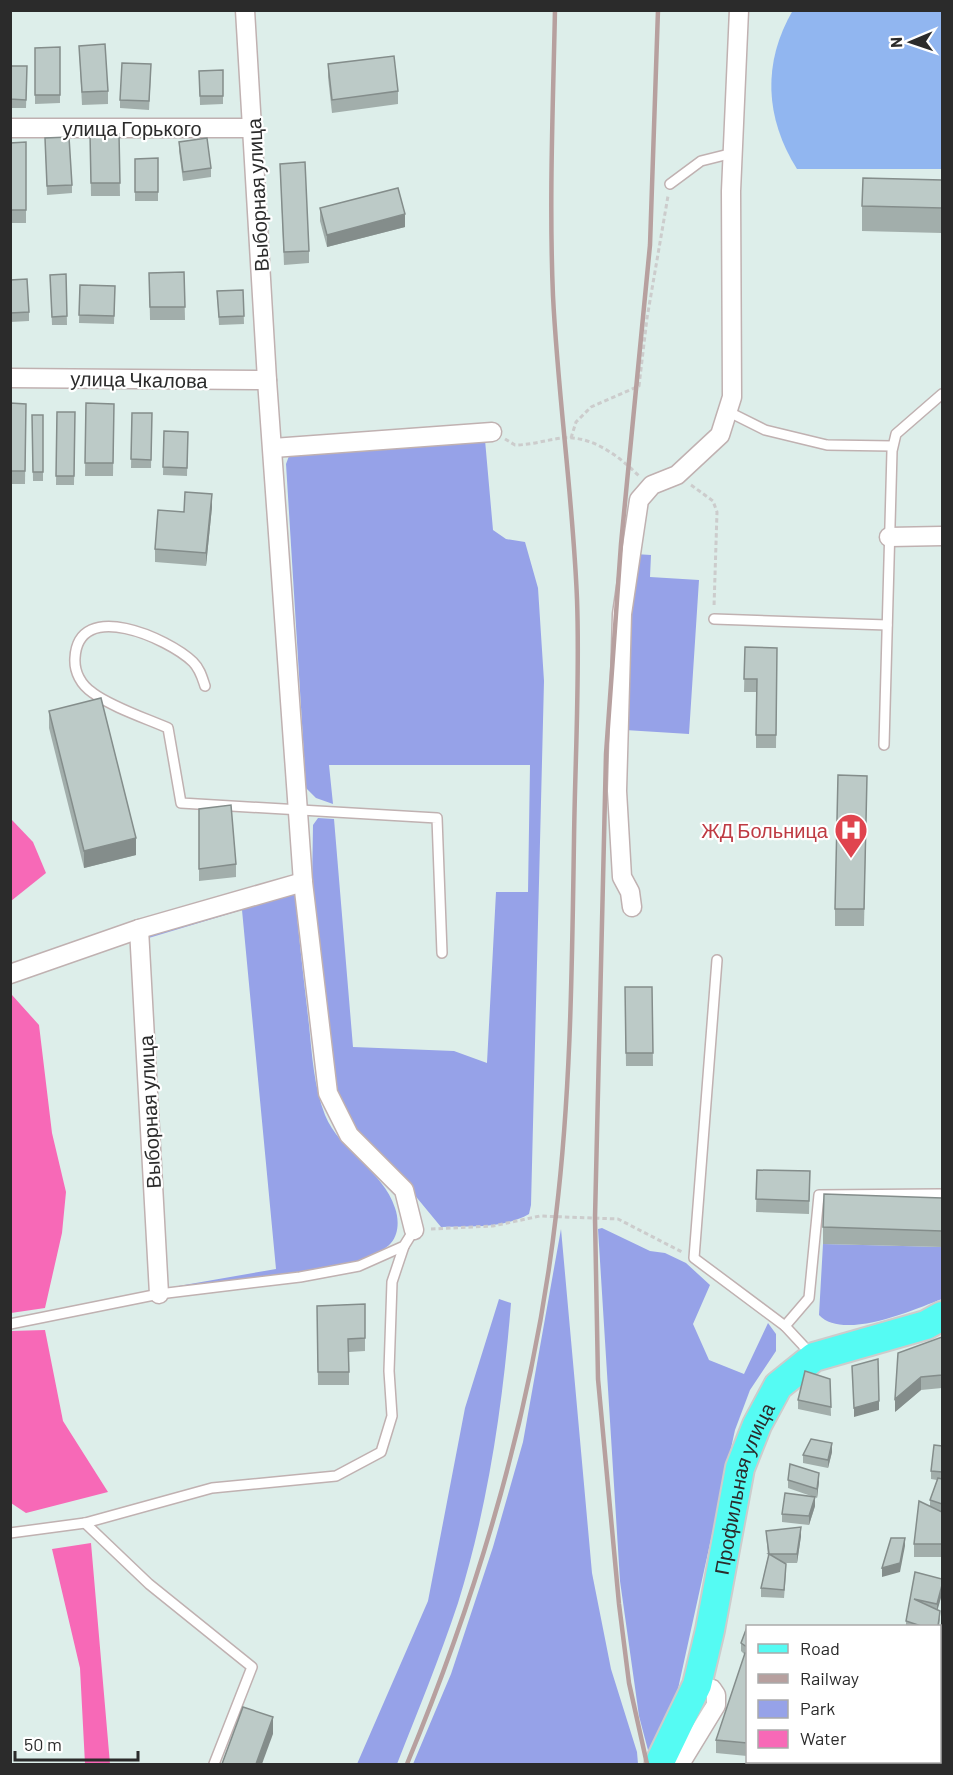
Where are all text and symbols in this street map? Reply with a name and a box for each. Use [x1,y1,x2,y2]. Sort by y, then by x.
north arrow [881,12,941,72]
text: N [886,37,905,48]
street label: улица Горького [62,116,202,140]
street label: Выборная улица [241,117,273,272]
street label: улица Чкалова [70,366,209,392]
hospital icon: ЖД Больница [833,812,869,859]
place label: ЖД Больница [701,818,829,842]
street label: Выборная улица [133,1034,165,1189]
street label: Профильная улица [709,1397,779,1576]
legend [746,1625,941,1763]
text: Road [800,1637,840,1659]
text: Railway [800,1667,859,1689]
text: Park [800,1697,835,1719]
scale bar [15,1724,138,1762]
text: Water [800,1727,847,1749]
text: 50 m [24,1733,62,1755]

